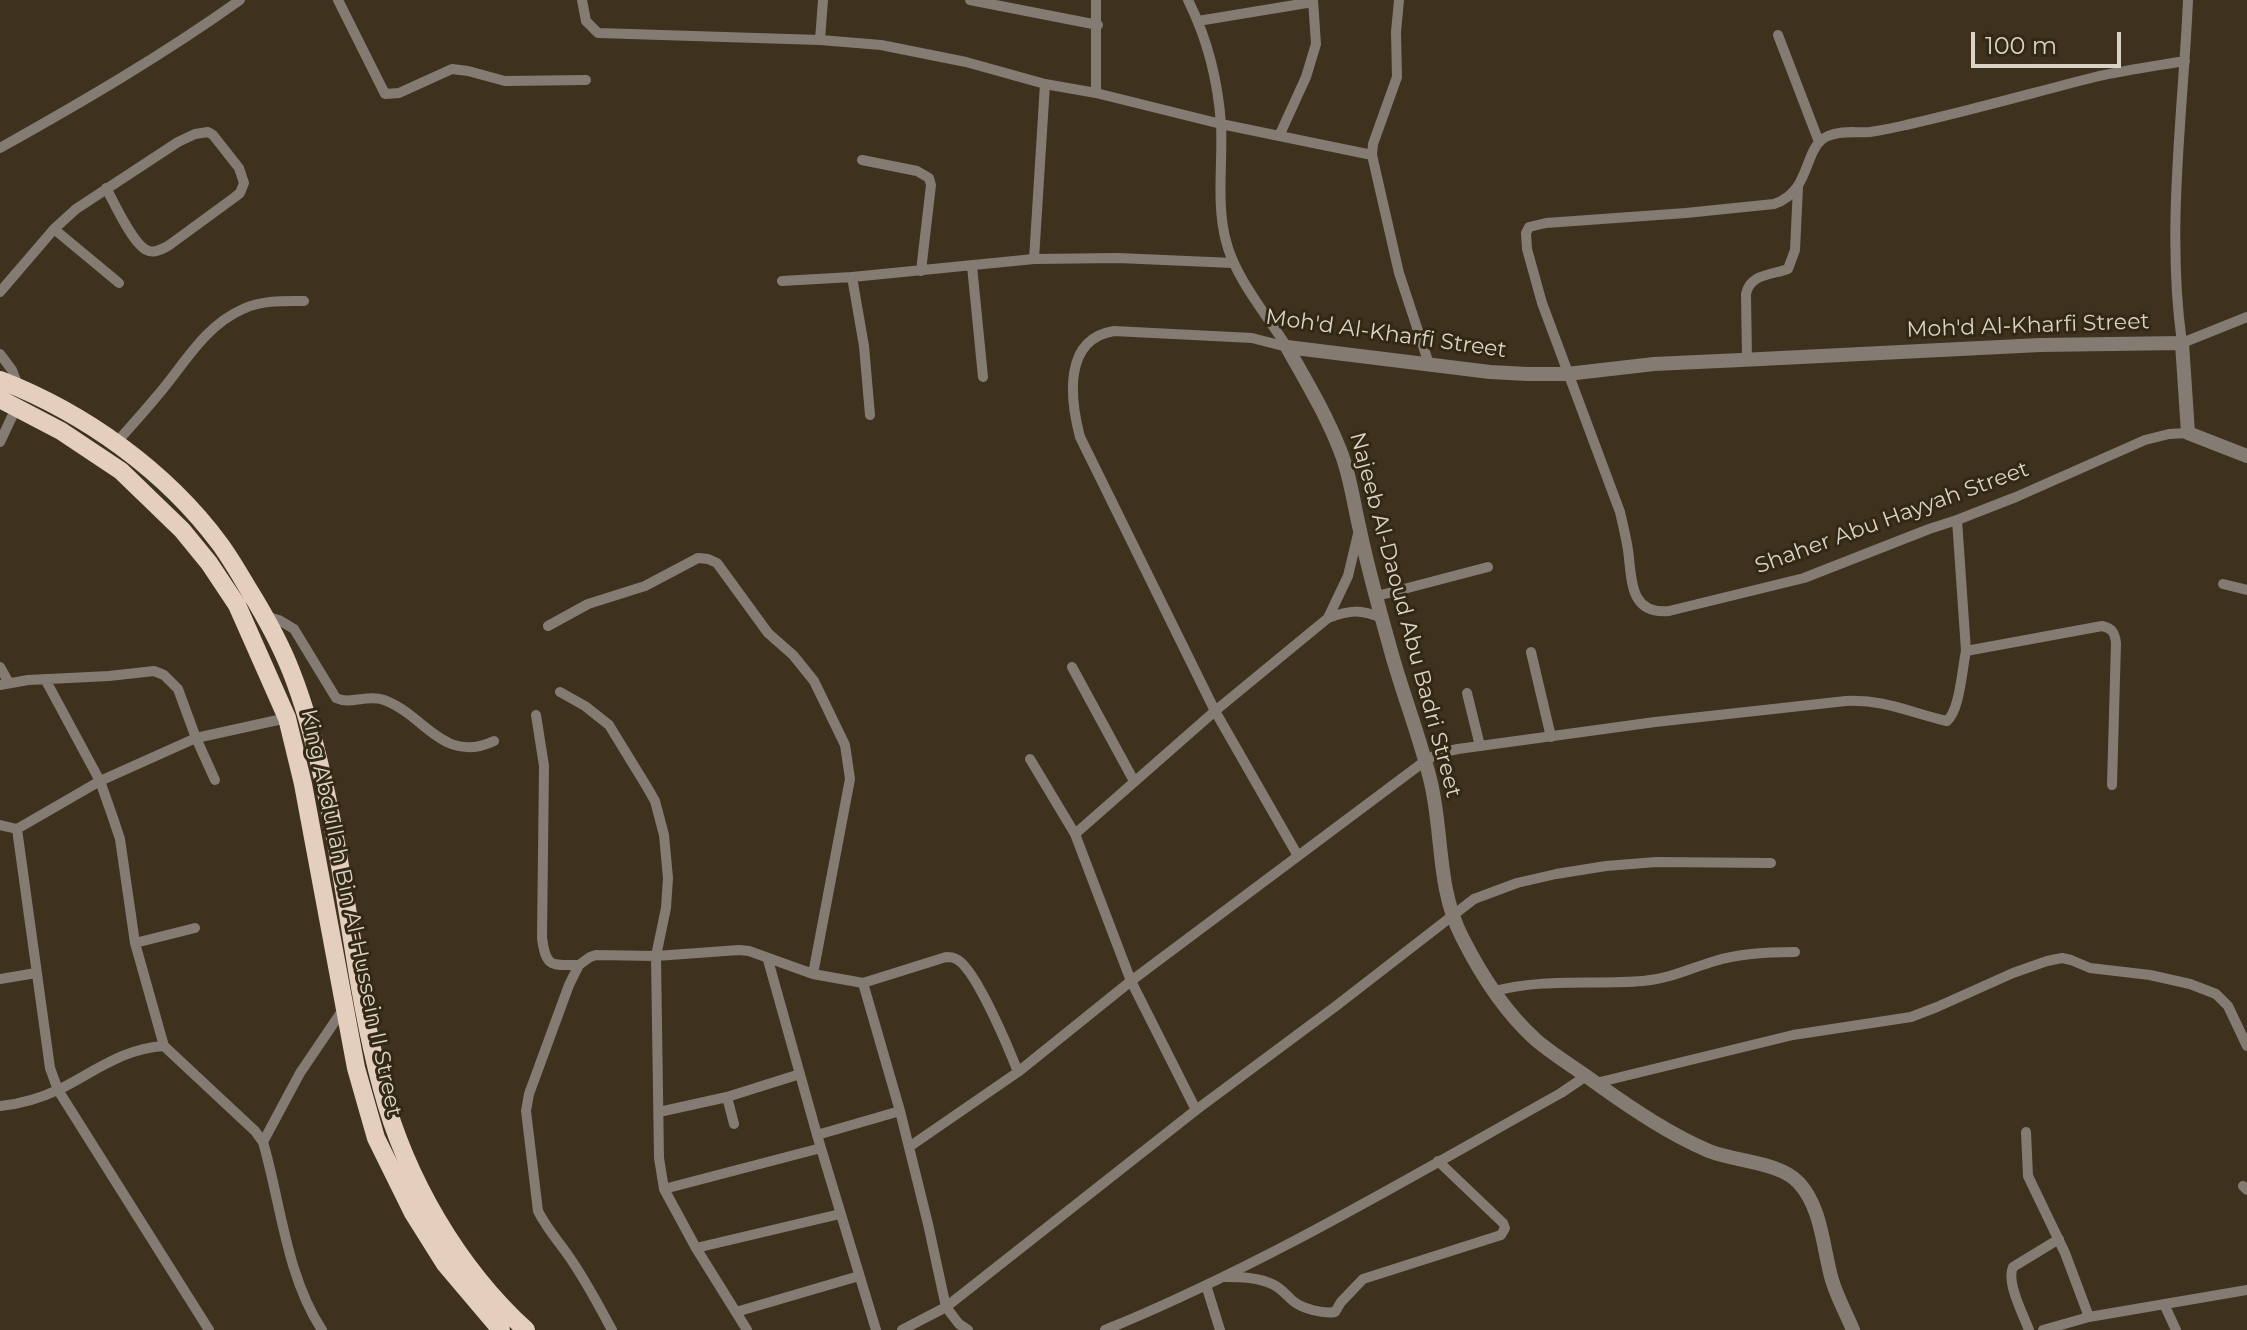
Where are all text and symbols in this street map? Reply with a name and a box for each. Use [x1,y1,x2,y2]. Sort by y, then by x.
scale bar [1975,16,2125,66]
text: 100 m [1985,31,2057,60]
street label: Moh'd Al-Kharfi Street [1264,304,1508,364]
street label: Moh'd Al-Kharfi Street [1906,309,2150,343]
street label: Najeeb Al-Daoud Abu Badri Street [1343,429,1467,801]
street label: Shaher Abu Hayyah Street [1752,456,2032,580]
street label: King Abdullah Bin Al-Hussein II Street [295,707,407,1119]

